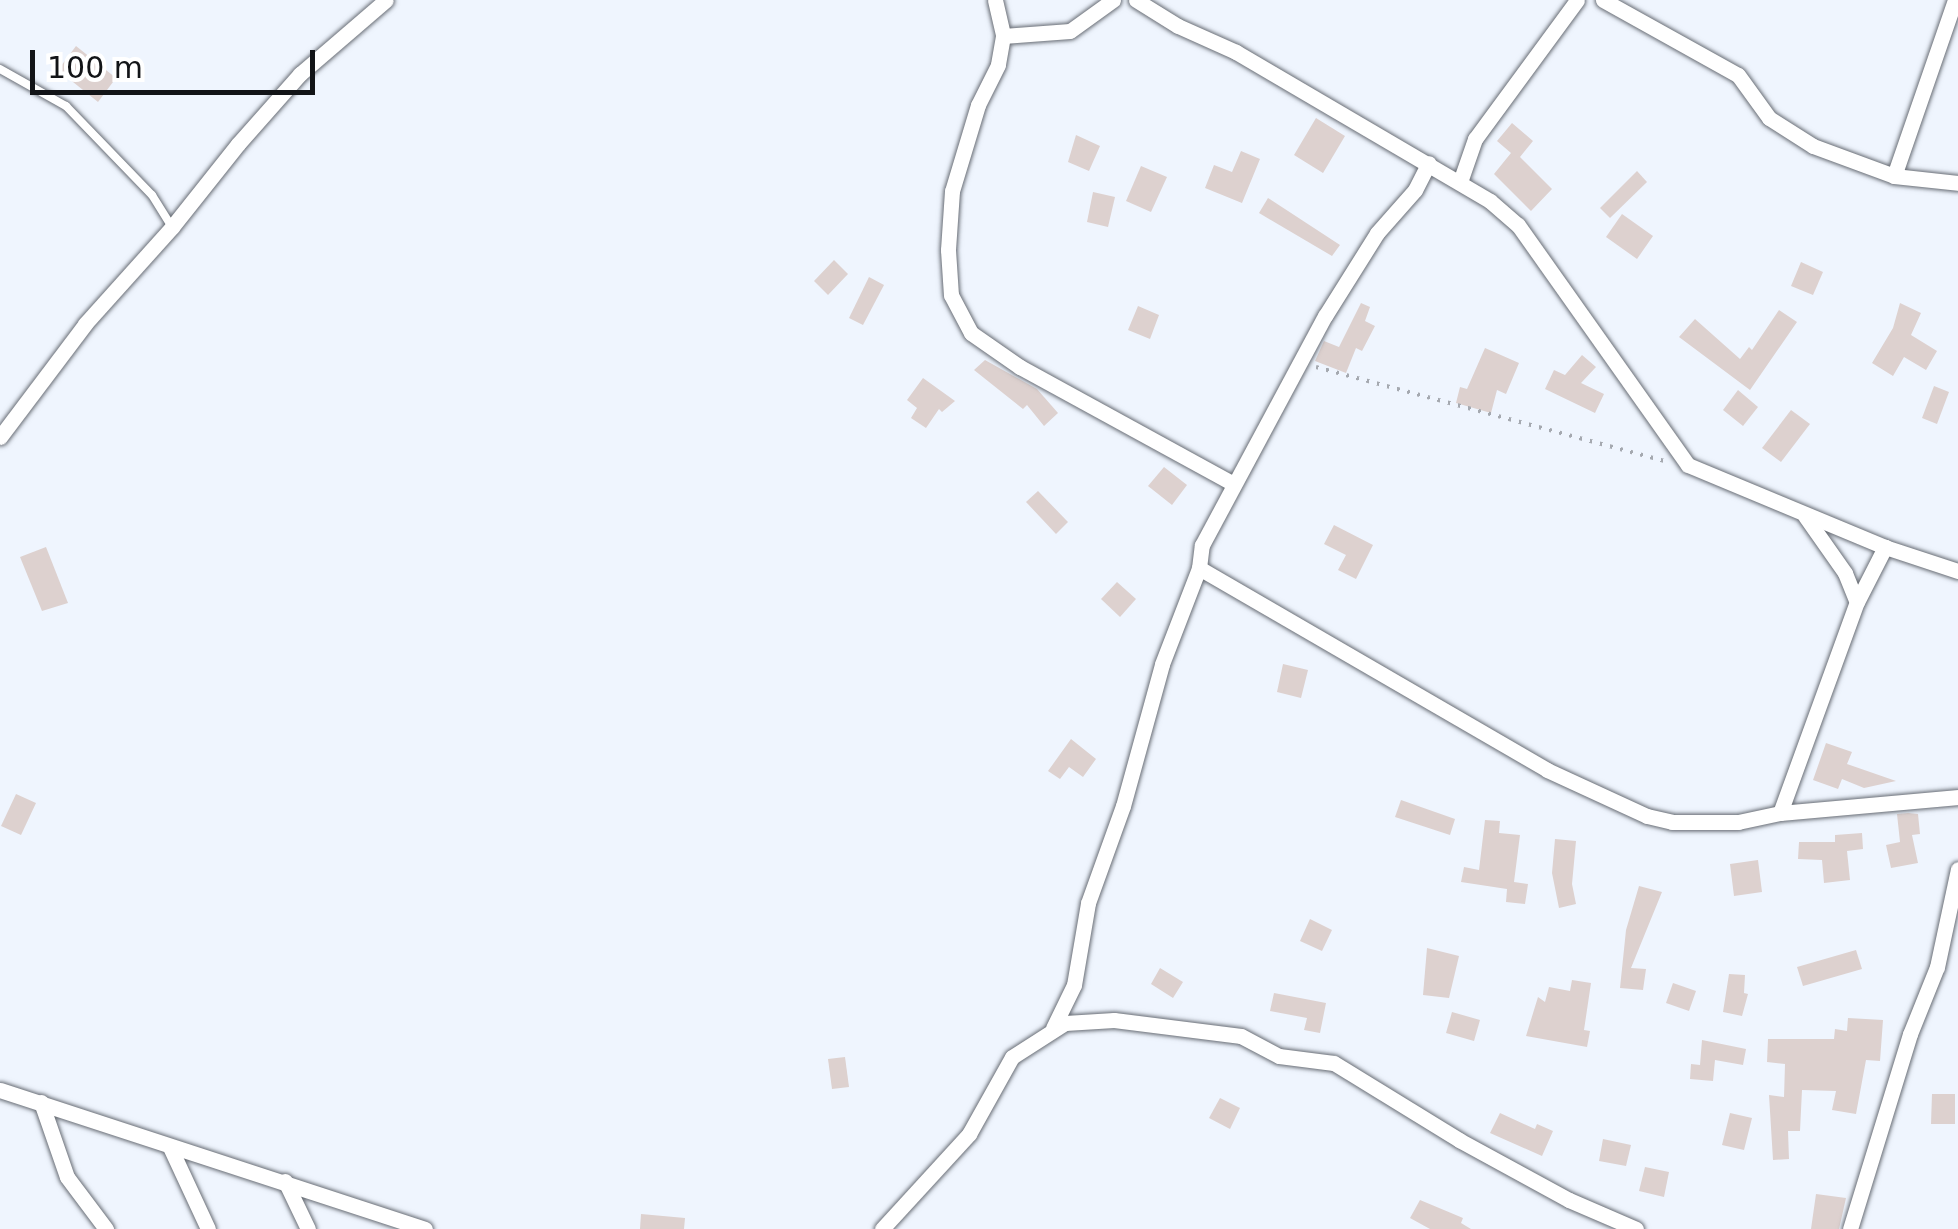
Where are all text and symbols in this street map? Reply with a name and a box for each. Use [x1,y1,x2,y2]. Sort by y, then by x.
scale bar [35,30,320,92]
text: 100 m [47,50,143,85]

